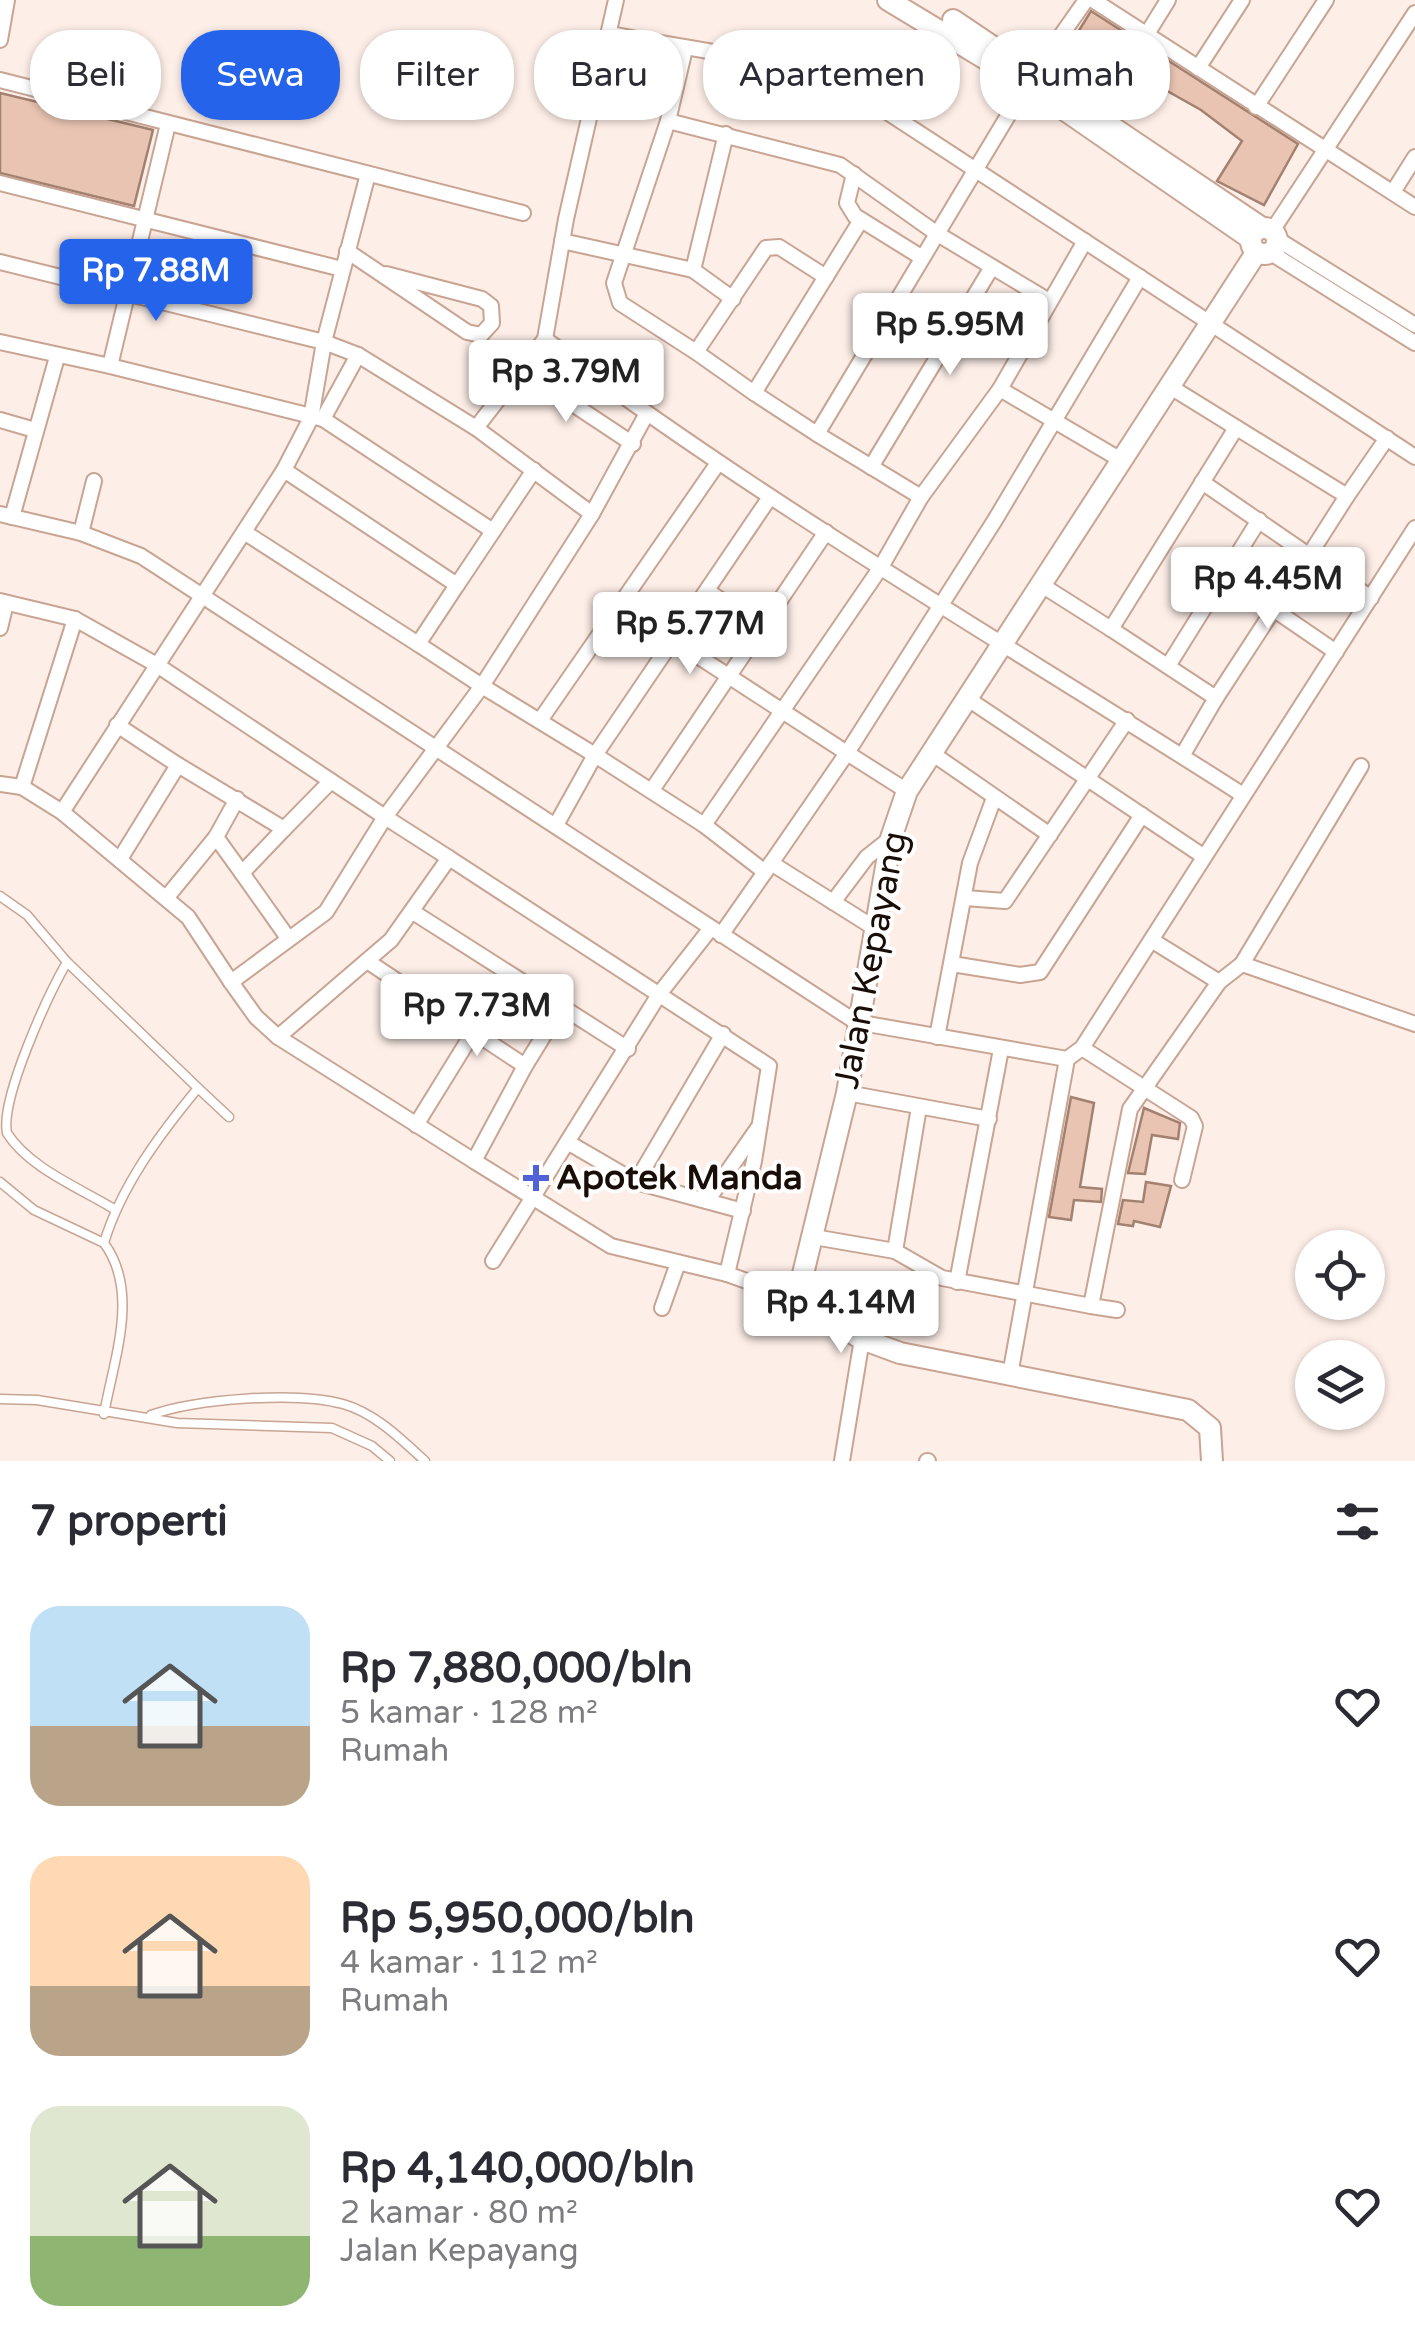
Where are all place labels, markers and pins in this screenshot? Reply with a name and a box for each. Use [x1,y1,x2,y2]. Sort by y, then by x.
pin: Rp 7.88M [53,239,259,324]
pin: Rp 5.95M [847,293,1053,378]
pin: Rp 3.79M [463,340,669,425]
pin: Rp 4.45M [1165,547,1371,632]
pin: Rp 5.77M [587,592,793,677]
pin: Rp 7.73M [374,974,580,1059]
place label: Apotek Manda [556,1157,803,1199]
marker: Apotek Manda [525,1167,547,1189]
pin: Rp 4.14M [738,1271,944,1356]

